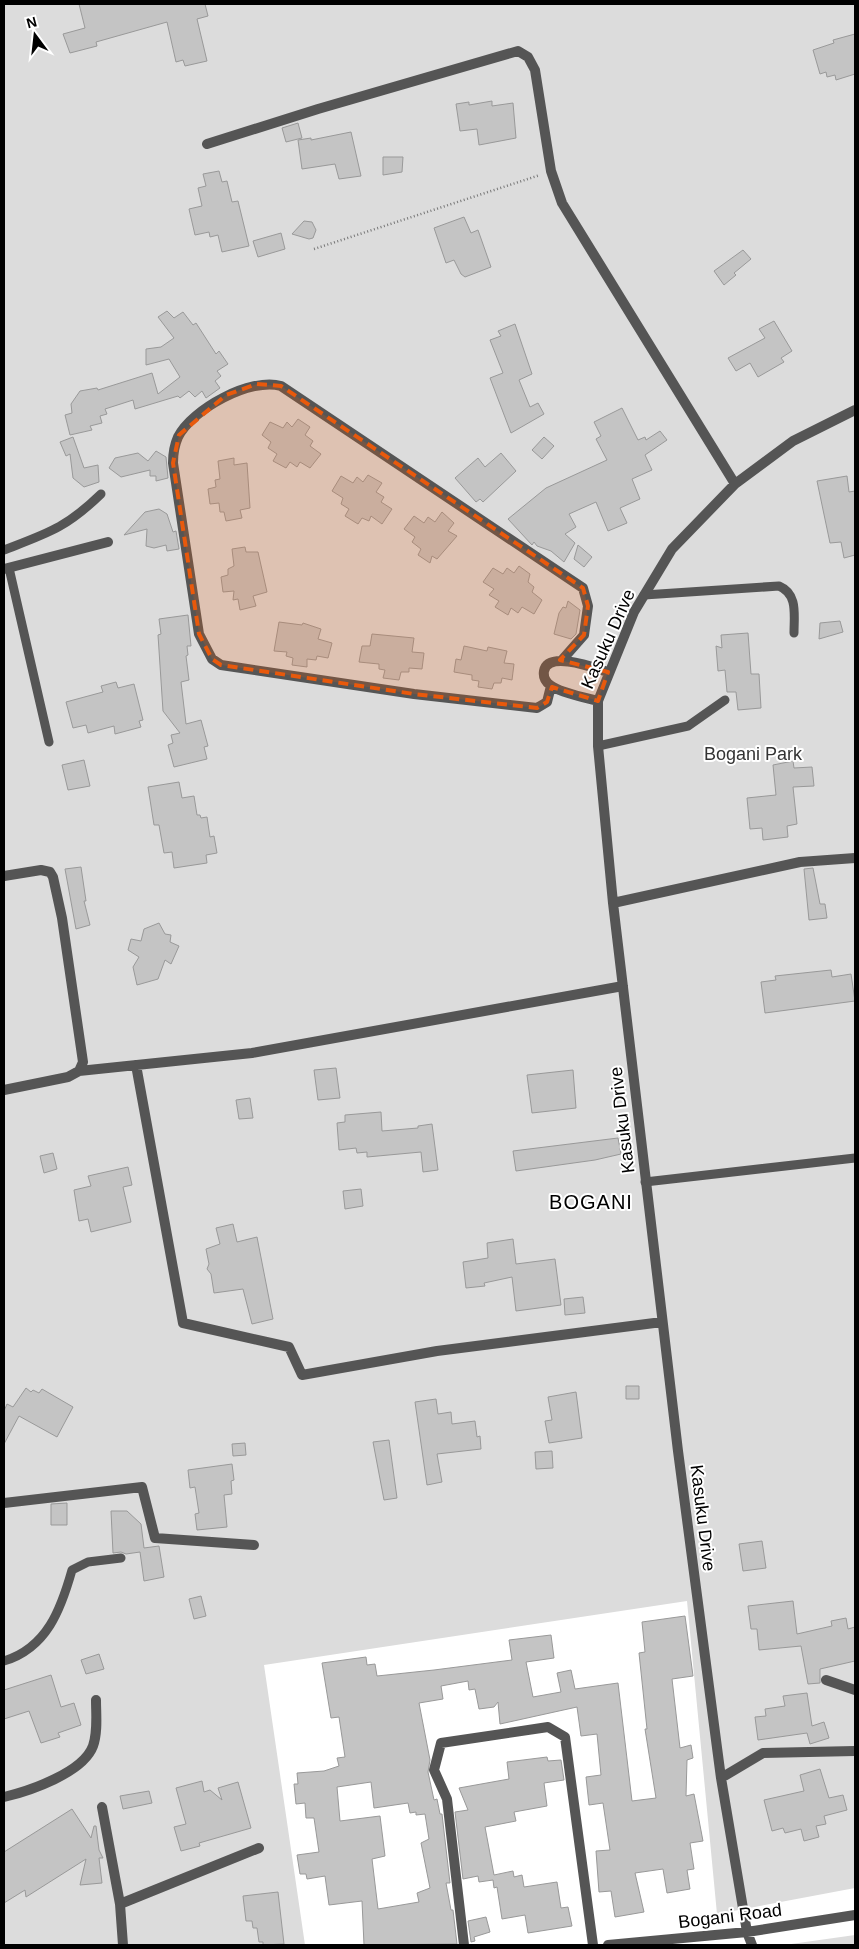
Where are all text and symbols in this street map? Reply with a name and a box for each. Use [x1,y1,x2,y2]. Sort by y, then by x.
north arrow [10,10,60,60]
text: N [25,13,39,31]
street label: Kasuku Drive [577,586,639,692]
park label: Bogani Park [704,744,803,764]
street label: Kasuku Drive [606,1066,638,1174]
district label: BOGANI [549,1191,633,1213]
street label: Kasuku Drive [687,1464,719,1572]
street label: Bogani Road [677,1900,783,1932]

